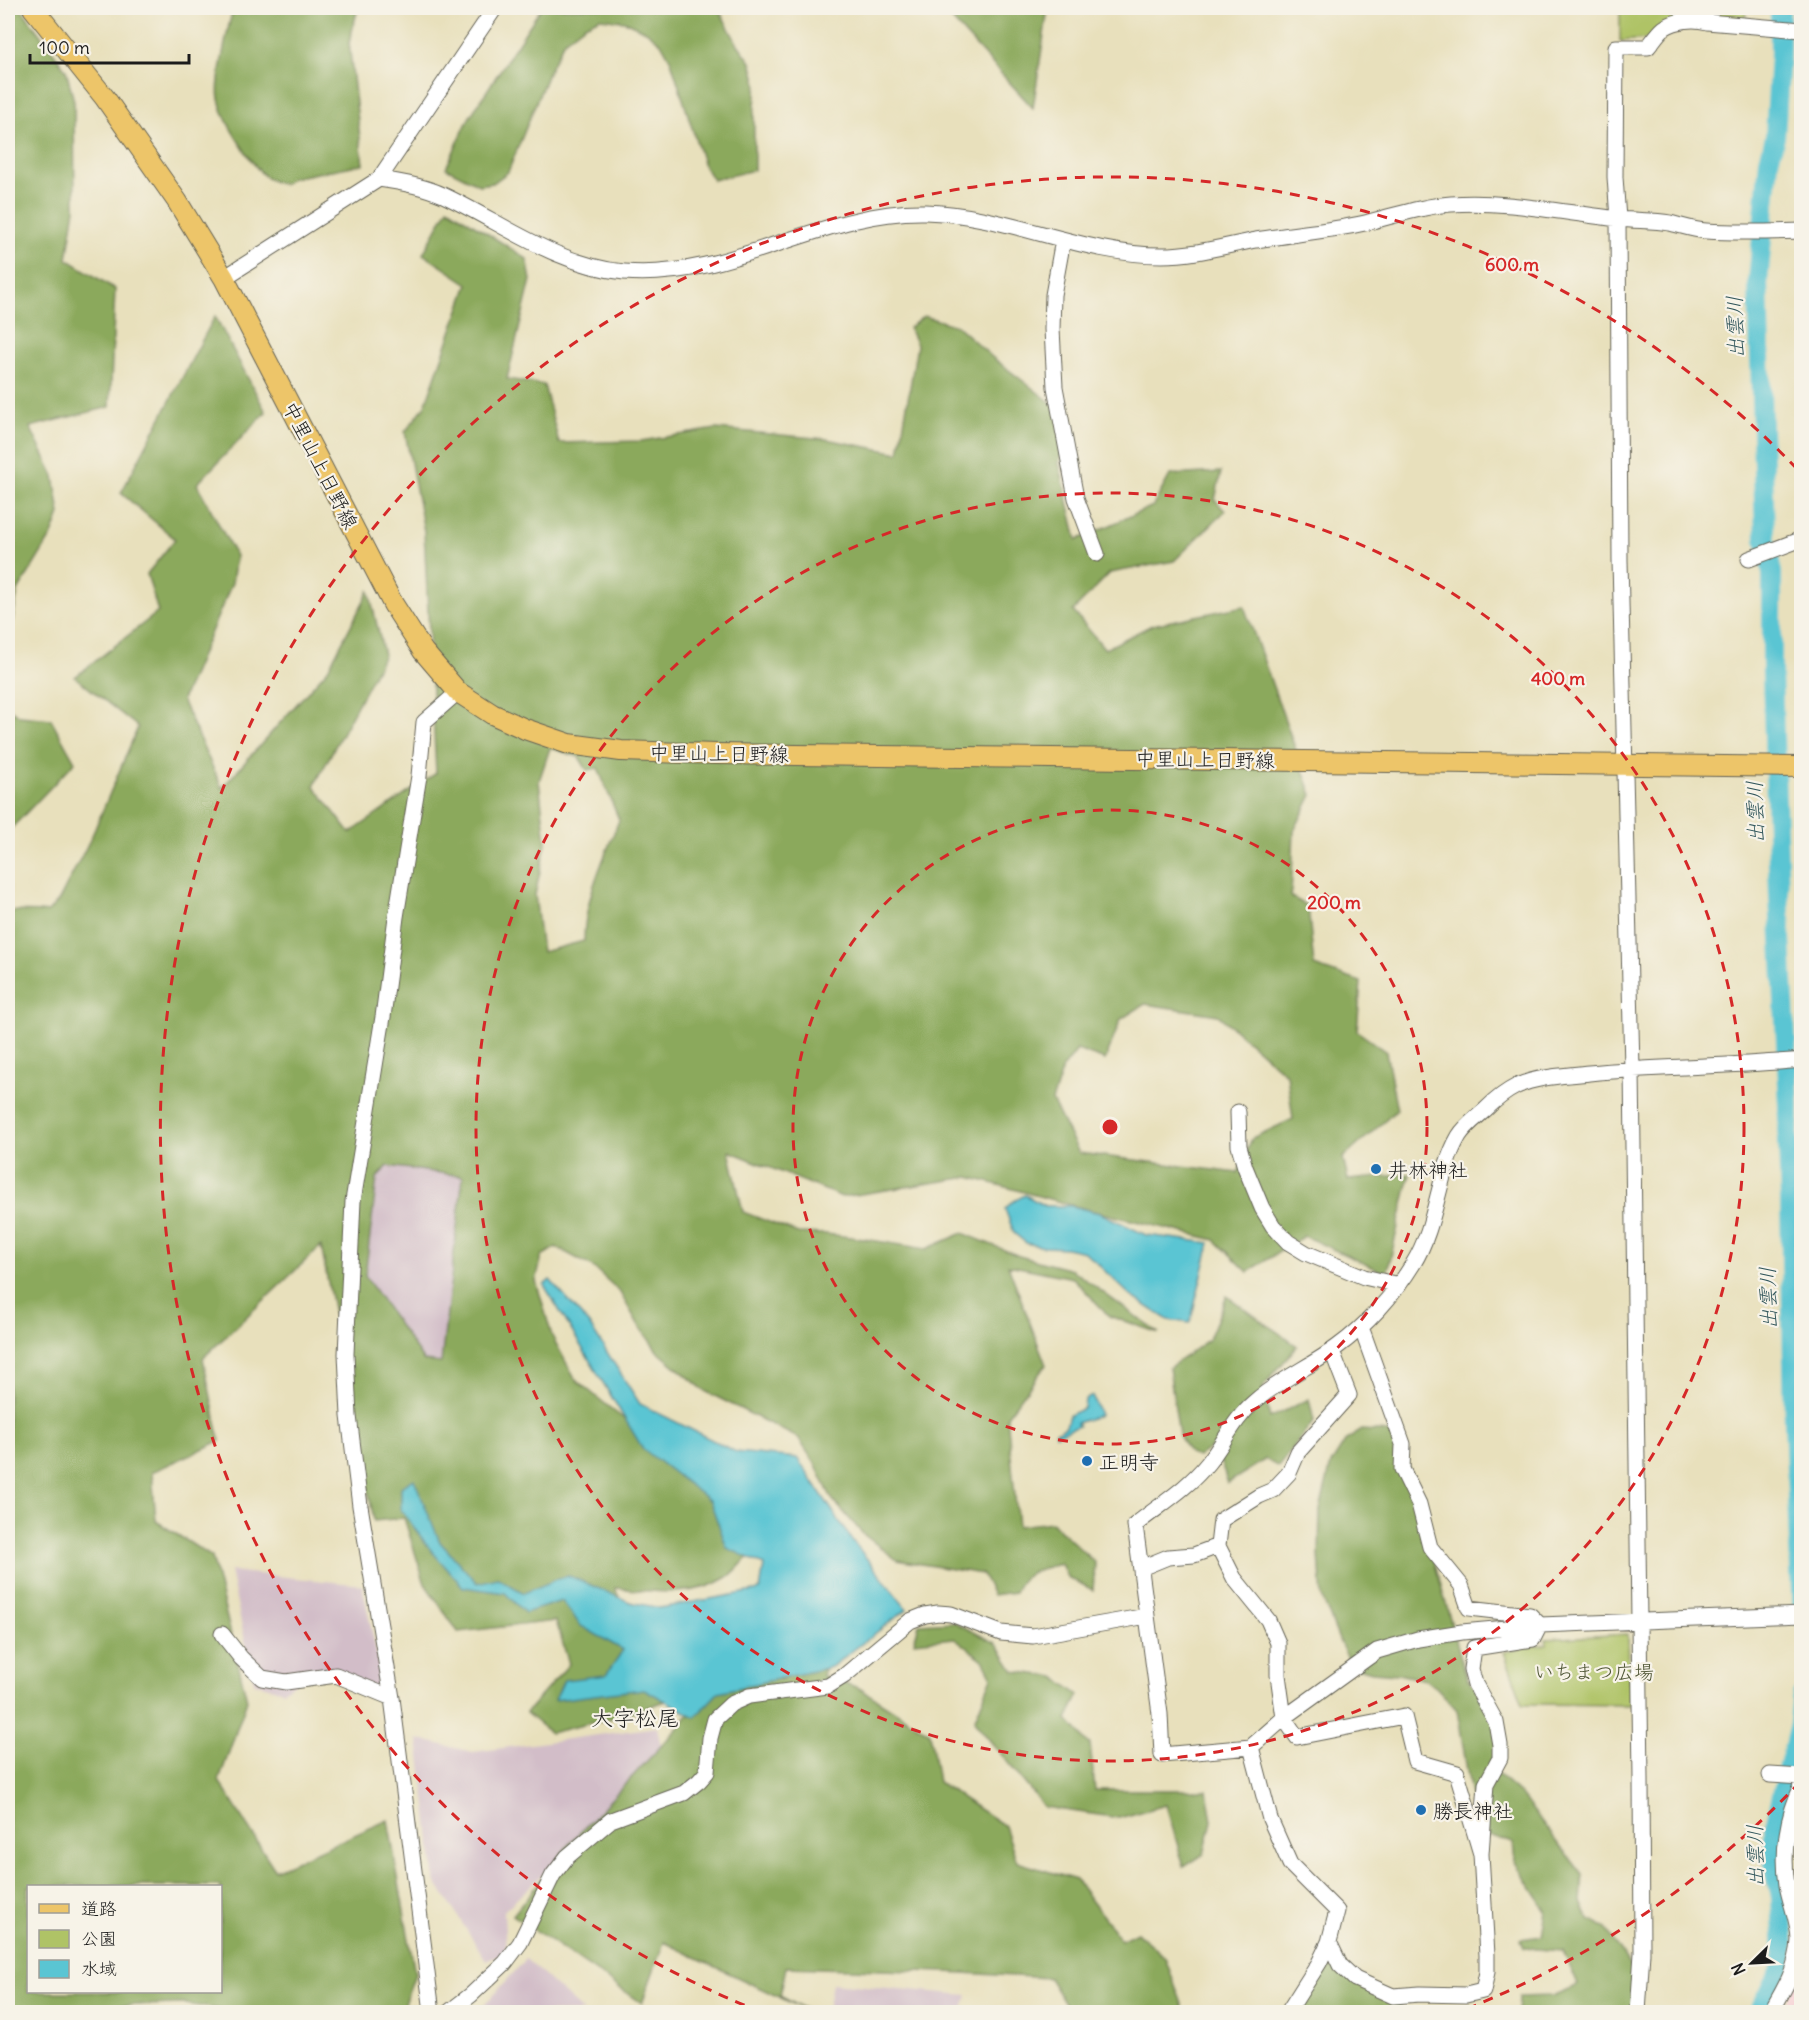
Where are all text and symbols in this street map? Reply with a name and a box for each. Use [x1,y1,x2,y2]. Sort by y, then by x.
scale bar [30,27,189,65]
text: 100 m [39,36,90,59]
text: 600 m [1485,253,1539,276]
water label: 出雲川 [1720,295,1750,359]
street label: 中里山上日野線 [278,397,364,533]
text: 400 m [1531,667,1585,690]
street label: 中里山上日野線 [649,739,789,767]
street label: 中里山上日野線 [1135,745,1275,773]
water label: 出雲川 [1740,780,1770,844]
text: 200 m [1307,891,1361,914]
centre of rings [1100,1117,1120,1137]
place label: 井林神社 [1388,1157,1468,1182]
marker: 井林神社 [1369,1162,1383,1176]
water label: 出雲川 [1753,1266,1783,1330]
place label: 正明寺 [1099,1449,1159,1474]
marker: 正明寺 [1080,1454,1094,1468]
park label: いちまつ広場 [1534,1659,1654,1684]
district label: 大字松尾 [591,1704,679,1732]
place label: 勝長神社 [1433,1798,1513,1823]
marker: 勝長神社 [1414,1803,1428,1817]
water label: 出雲川 [1741,1824,1769,1888]
legend [27,1885,222,1993]
text: 道路 [81,1897,117,1920]
text: 公園 [81,1927,117,1950]
north arrow [1722,1933,1782,1993]
text: 水域 [81,1957,117,1980]
text: N [1727,1960,1750,1978]

